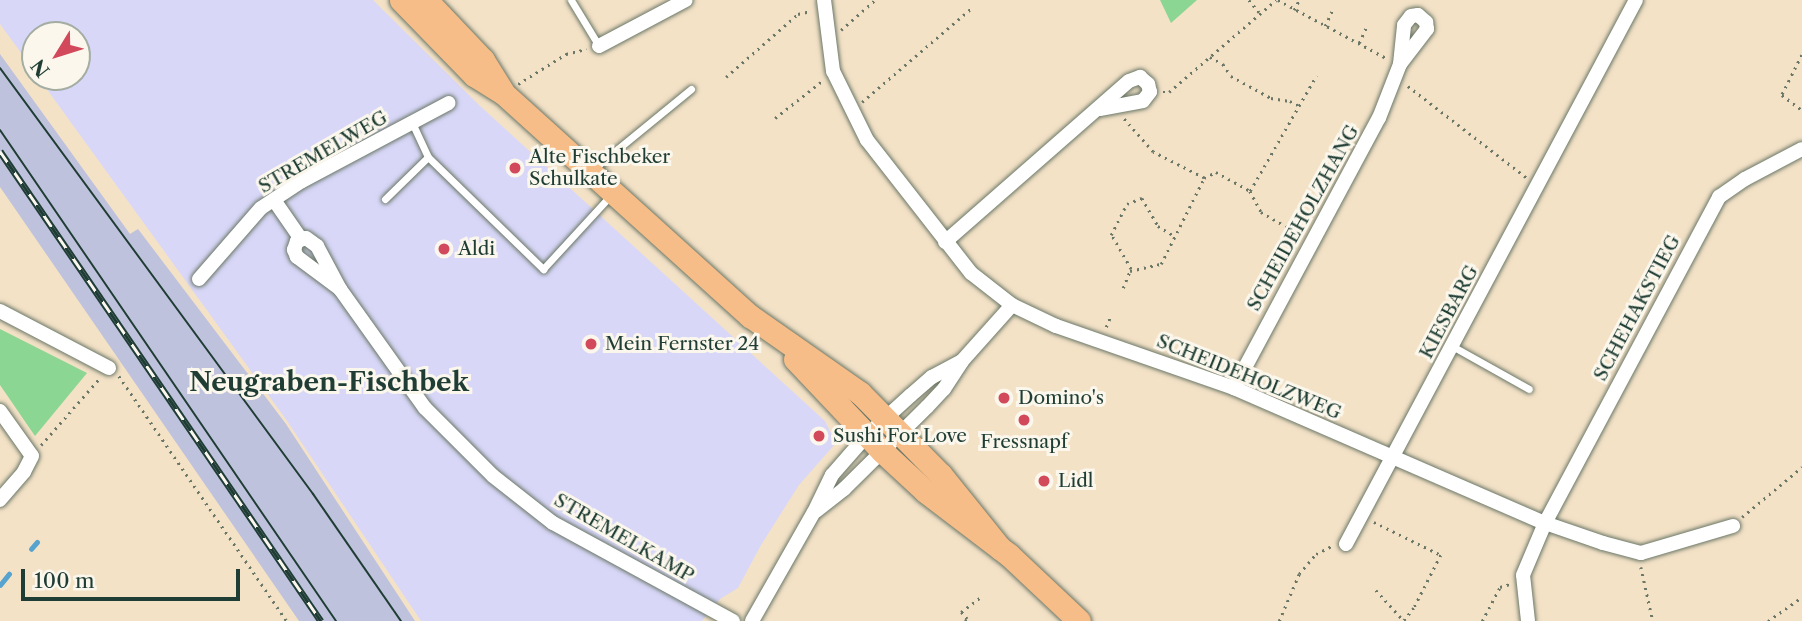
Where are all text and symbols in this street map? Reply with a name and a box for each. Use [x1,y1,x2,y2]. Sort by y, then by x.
north arrow [21,21,91,91]
text: N [26,54,55,82]
street label: STREMELWEG [255,106,391,198]
street label: SCHEIDEHOLZHANG [1242,121,1364,315]
place label: Alte Fischbeker Schulkate [529,146,670,190]
marker: Alte Fischbeker Schulkate [507,160,523,176]
street label: SCHEHAKSTIEG [1589,231,1685,385]
place label: Aldi [458,238,495,260]
marker: Aldi [436,241,452,257]
street label: KIESBARG [1415,261,1483,363]
street label: SCHEIDEHOLZWEG [1153,330,1345,424]
place label: Mein Fernster 24 [605,333,760,355]
marker: Mein Fernster 24 [583,336,599,352]
district label: Neugraben-Fischbek [189,367,469,399]
place label: Domino's [1018,387,1104,409]
marker: Domino's [996,390,1012,406]
marker: Fressnapf [1016,412,1032,428]
place label: Sushi For Love [833,425,967,447]
marker: Sushi For Love [811,428,827,444]
place label: Fressnapf [980,431,1068,453]
place label: Lidl [1058,470,1093,492]
marker: Lidl [1036,473,1052,489]
street label: STREMELKAMP [550,489,698,587]
scale bar [24,554,243,598]
text: 100 m [34,568,95,593]

